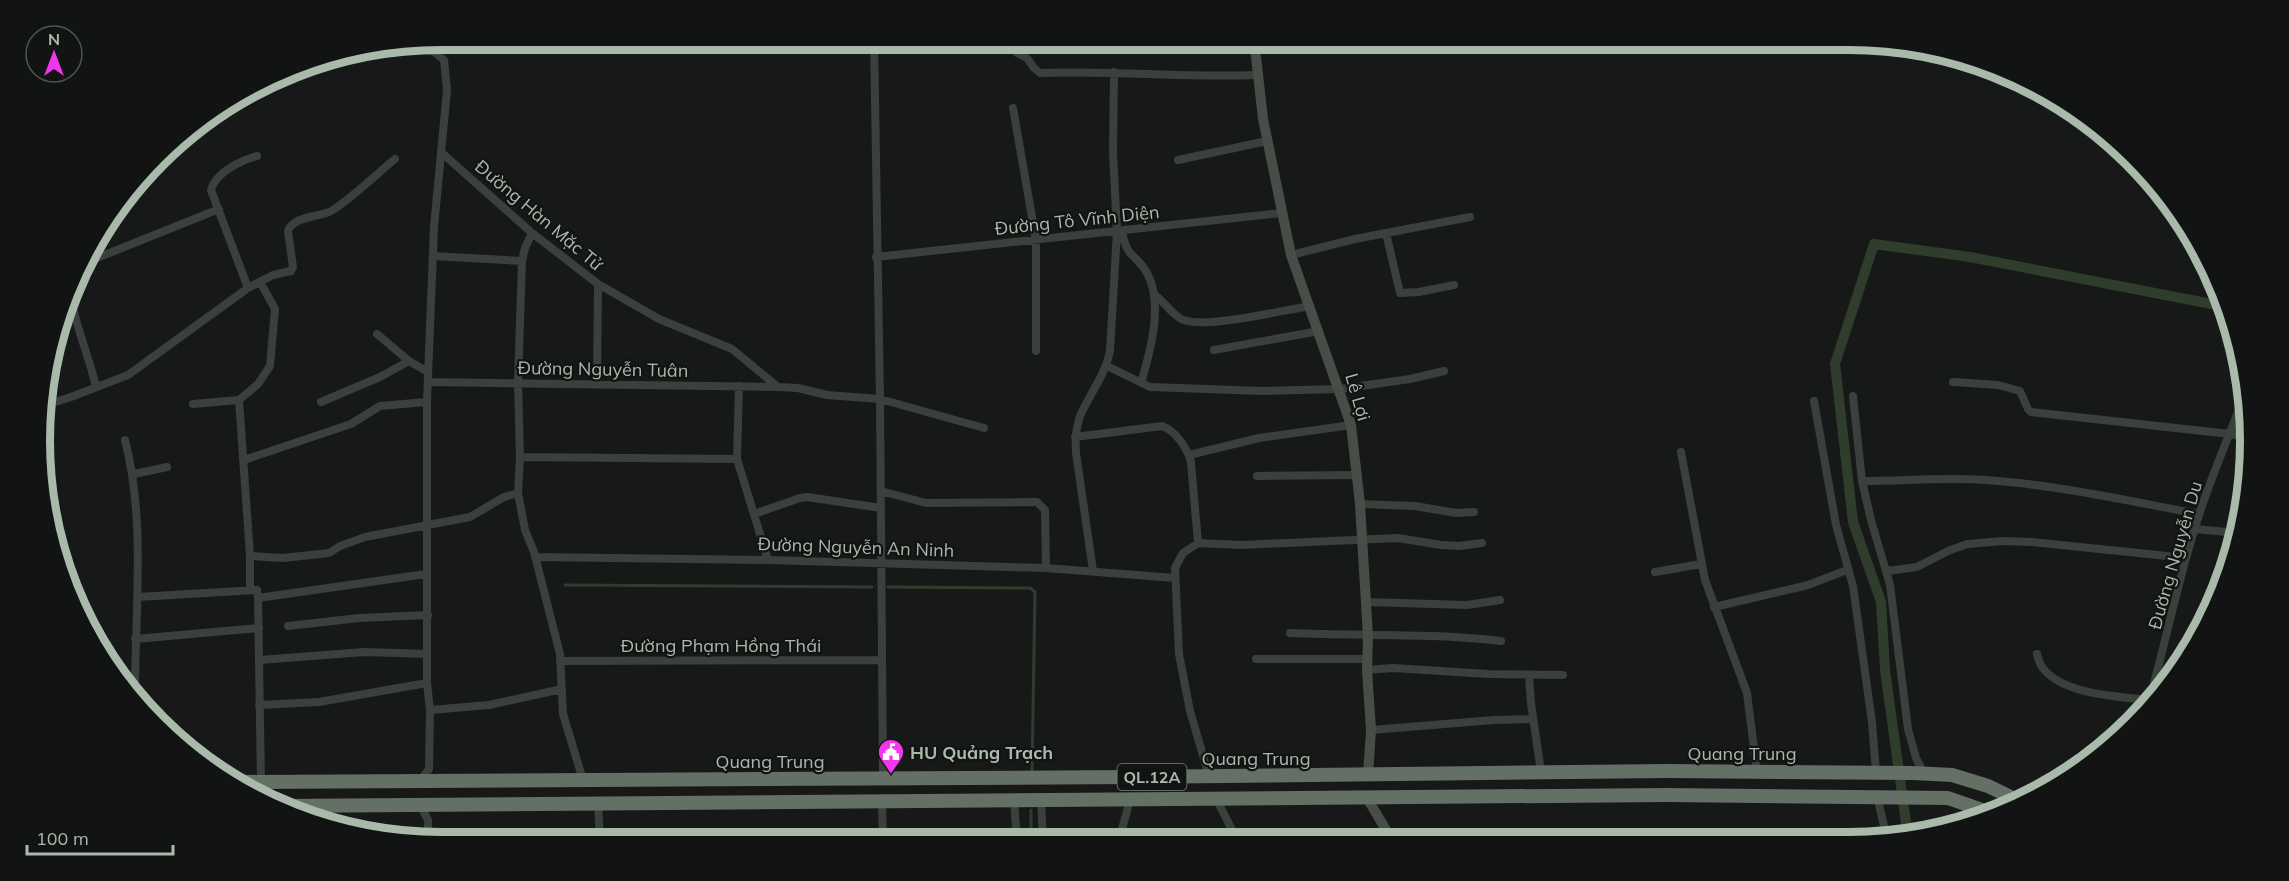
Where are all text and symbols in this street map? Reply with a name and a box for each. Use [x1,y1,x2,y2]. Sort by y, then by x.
north arrow [24,24,84,84]
text: N [48,29,60,49]
street label: Đường Hàn Mặc Tử [470,155,609,276]
street label: Đường Tô Vĩnh Diện [994,200,1160,240]
street label: Đường Nguyễn Tuân [517,356,689,382]
street label: Lê Lợi [1340,371,1376,423]
street label: Đường Nguyễn Du [2143,478,2207,632]
street label: Đường Nguyễn An Ninh [757,532,955,562]
street label: Đường Phạm Hồng Thái [621,634,821,657]
public building icon: HU Quảng Trạch [876,737,906,775]
place label: HU Quảng Trạch [910,741,1053,764]
street label: Quang Trung [1688,742,1797,765]
street label: Quang Trung [1202,747,1311,770]
street label: Quang Trung [716,750,825,773]
road number: QL.12A [1118,764,1186,790]
scale bar [27,818,172,856]
text: 100 m [36,827,89,850]

